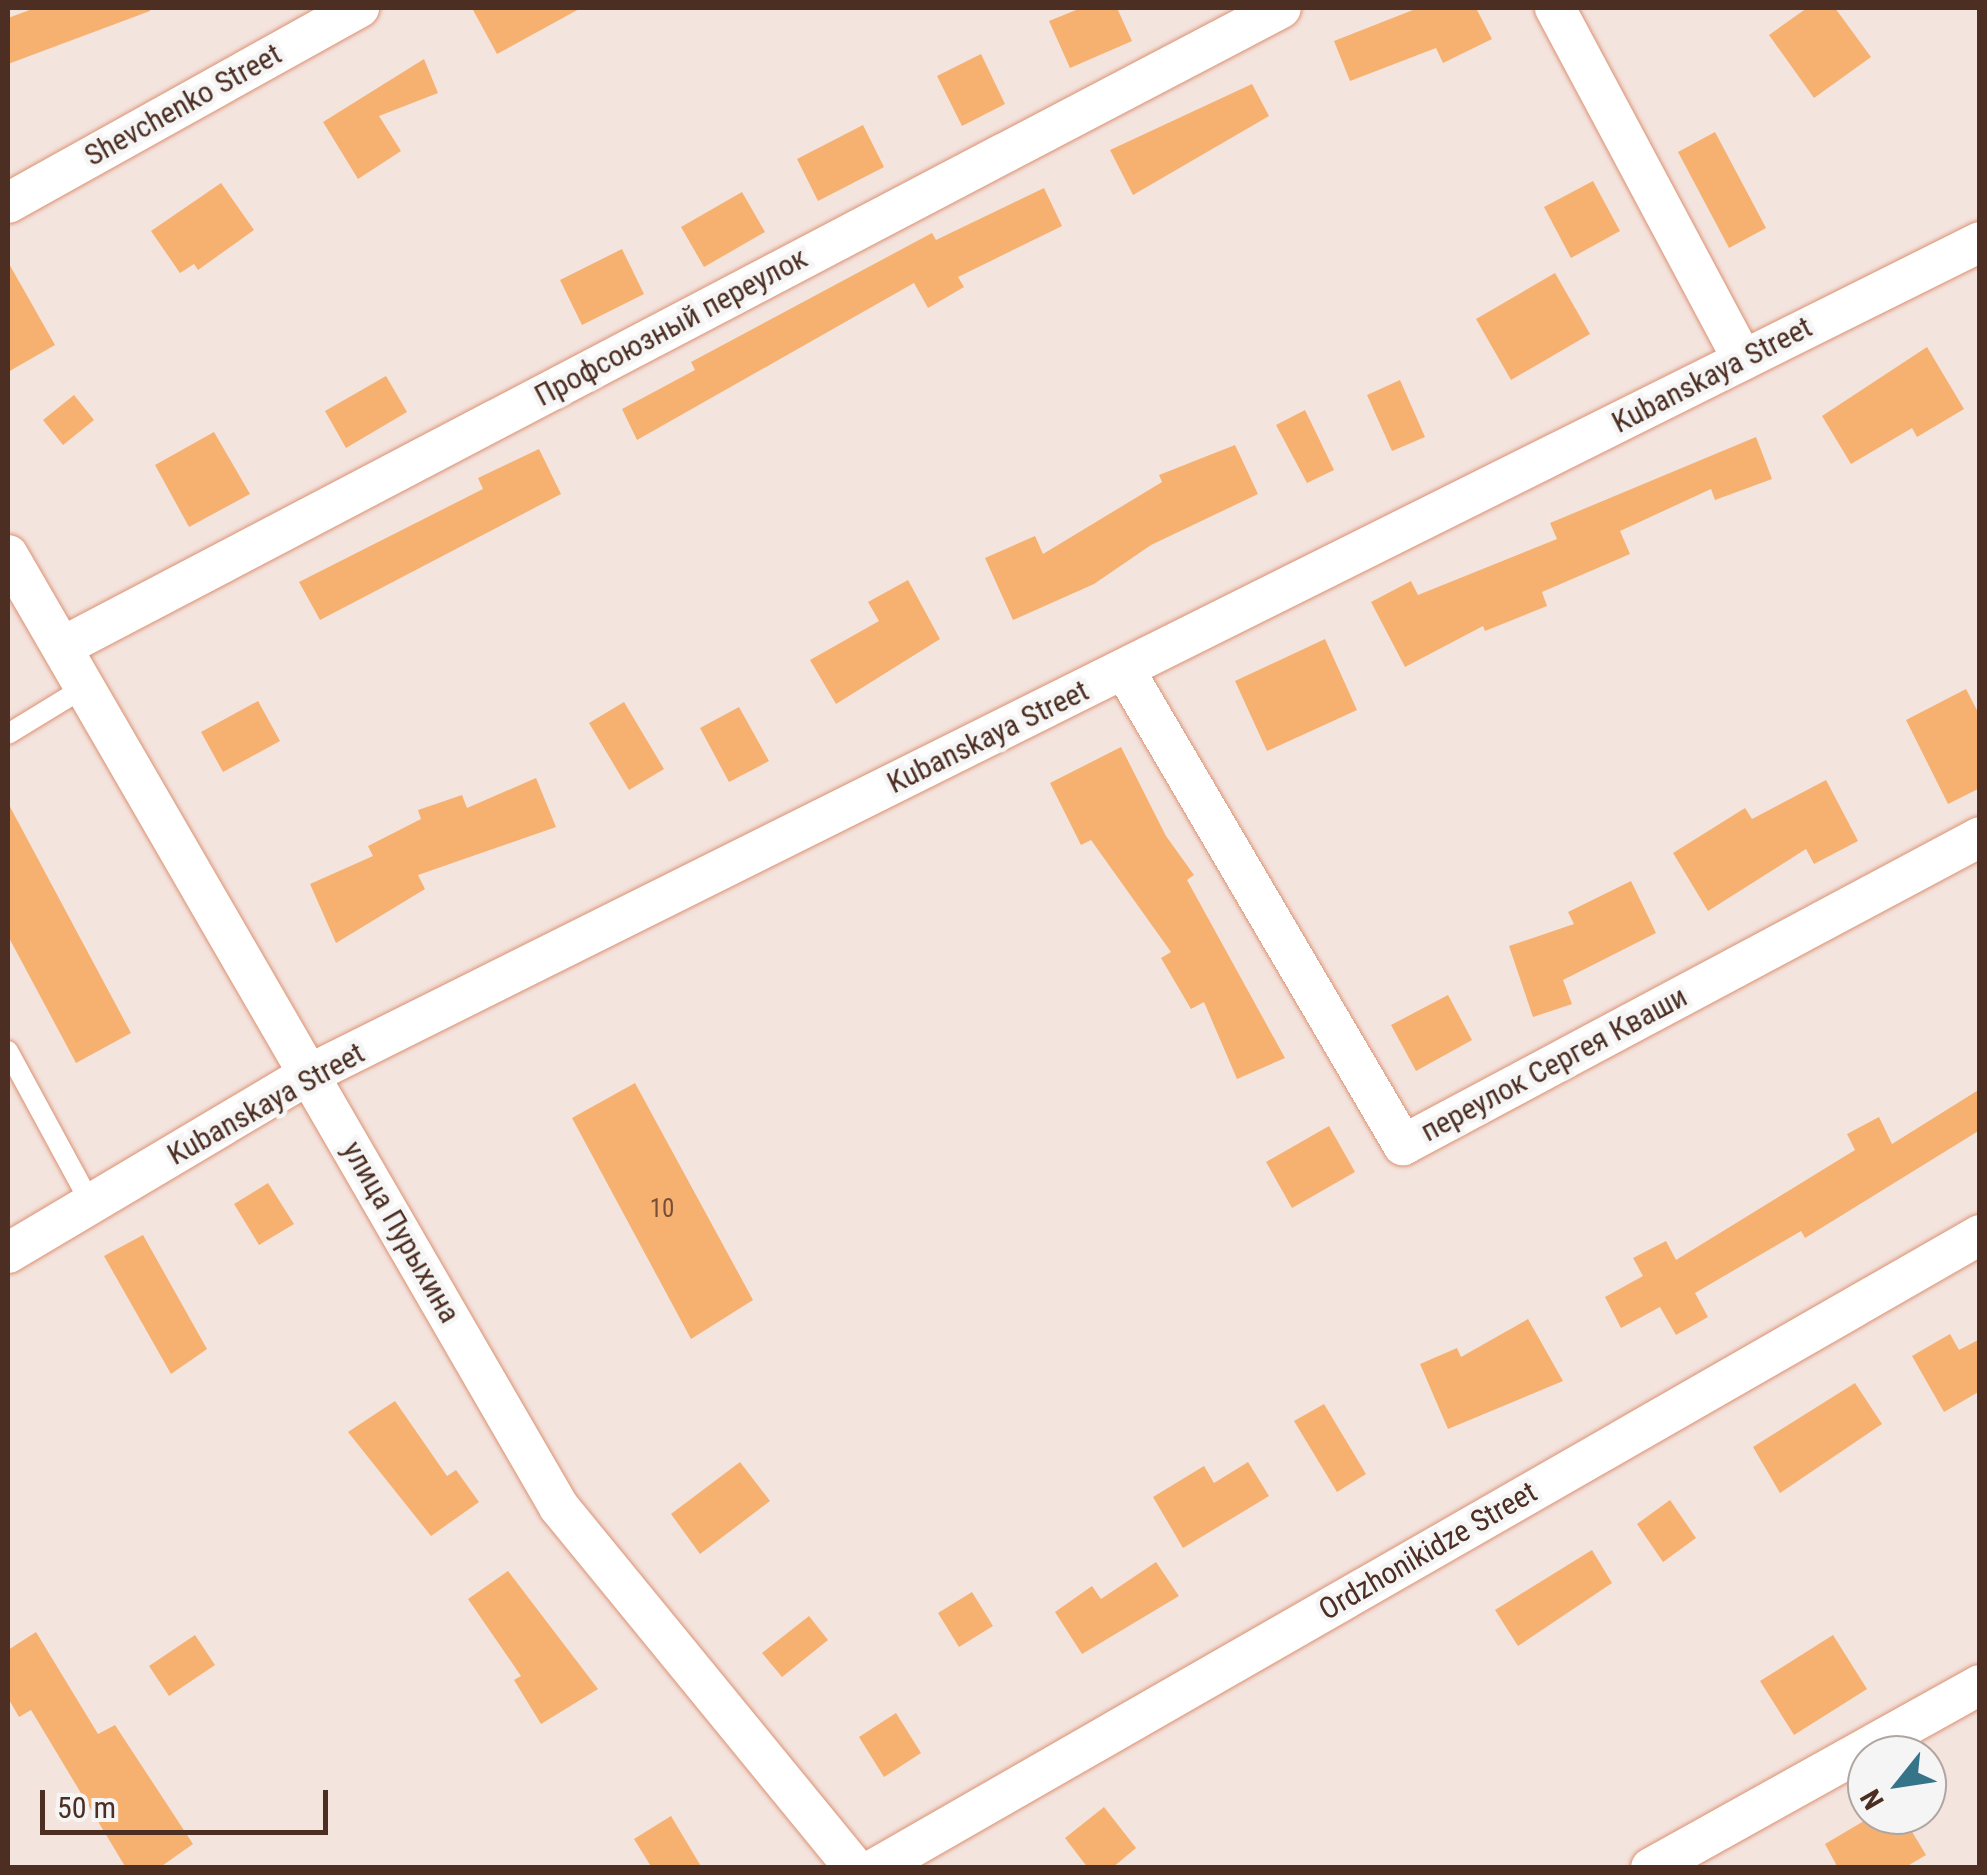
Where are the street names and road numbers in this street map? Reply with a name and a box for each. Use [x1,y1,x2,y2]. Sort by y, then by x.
street label: Shevchenko Street [78,36,288,174]
street label: Профсоюзный переулок [529,240,813,414]
street label: Kubanskaya Street [1606,309,1818,441]
street label: Kubanskaya Street [882,673,1094,801]
street label: переулок Сергея Кваши [1415,979,1693,1149]
street label: Kubanskaya Street [161,1035,371,1173]
street label: улица Пурыхина [334,1135,468,1329]
street label: Ordzhonikidze Street [1313,1474,1543,1628]

